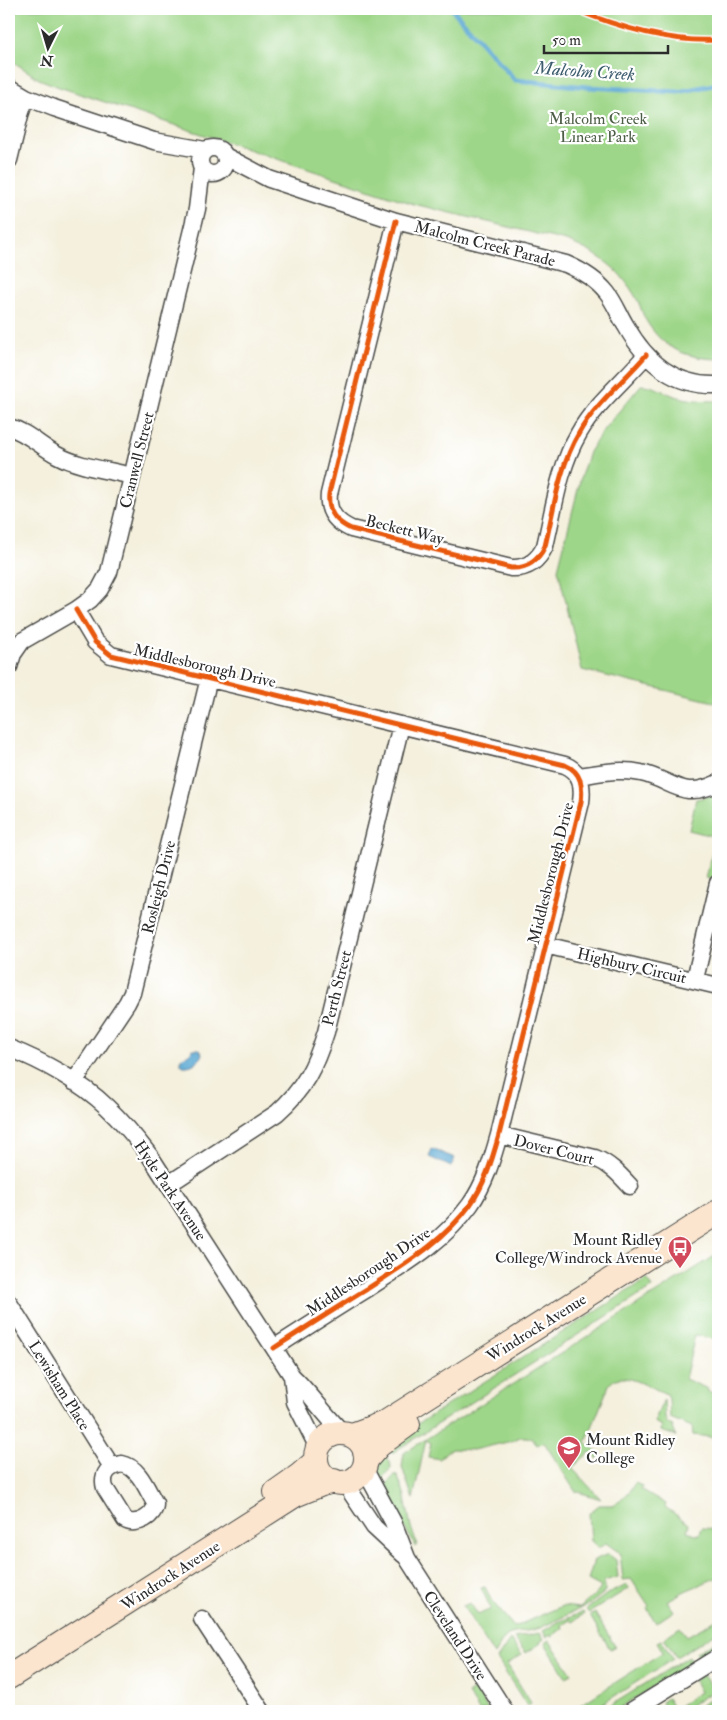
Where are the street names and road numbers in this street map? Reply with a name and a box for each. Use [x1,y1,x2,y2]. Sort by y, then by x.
street label: Malcolm Creek Parade [412,217,558,271]
street label: Cranwell Street [115,410,159,511]
street label: Beckett Way [364,511,447,550]
street label: Middlesborough Drive [132,640,278,692]
street label: Middlesborough Drive [524,800,578,946]
street label: Rosleigh Drive [138,838,180,936]
street label: Highbury Circuit [575,944,689,988]
street label: Perth Street [318,948,356,1028]
street label: Dover Court [511,1130,596,1170]
street label: Hyde Park Avenue [129,1137,211,1245]
street label: Middlesborough Drive [303,1223,435,1321]
street label: Windrock Avenue [482,1289,590,1367]
street label: Lewisham Place [24,1337,95,1434]
street label: Windrock Avenue [116,1536,224,1616]
street label: Cleveland Drive [419,1587,492,1684]

